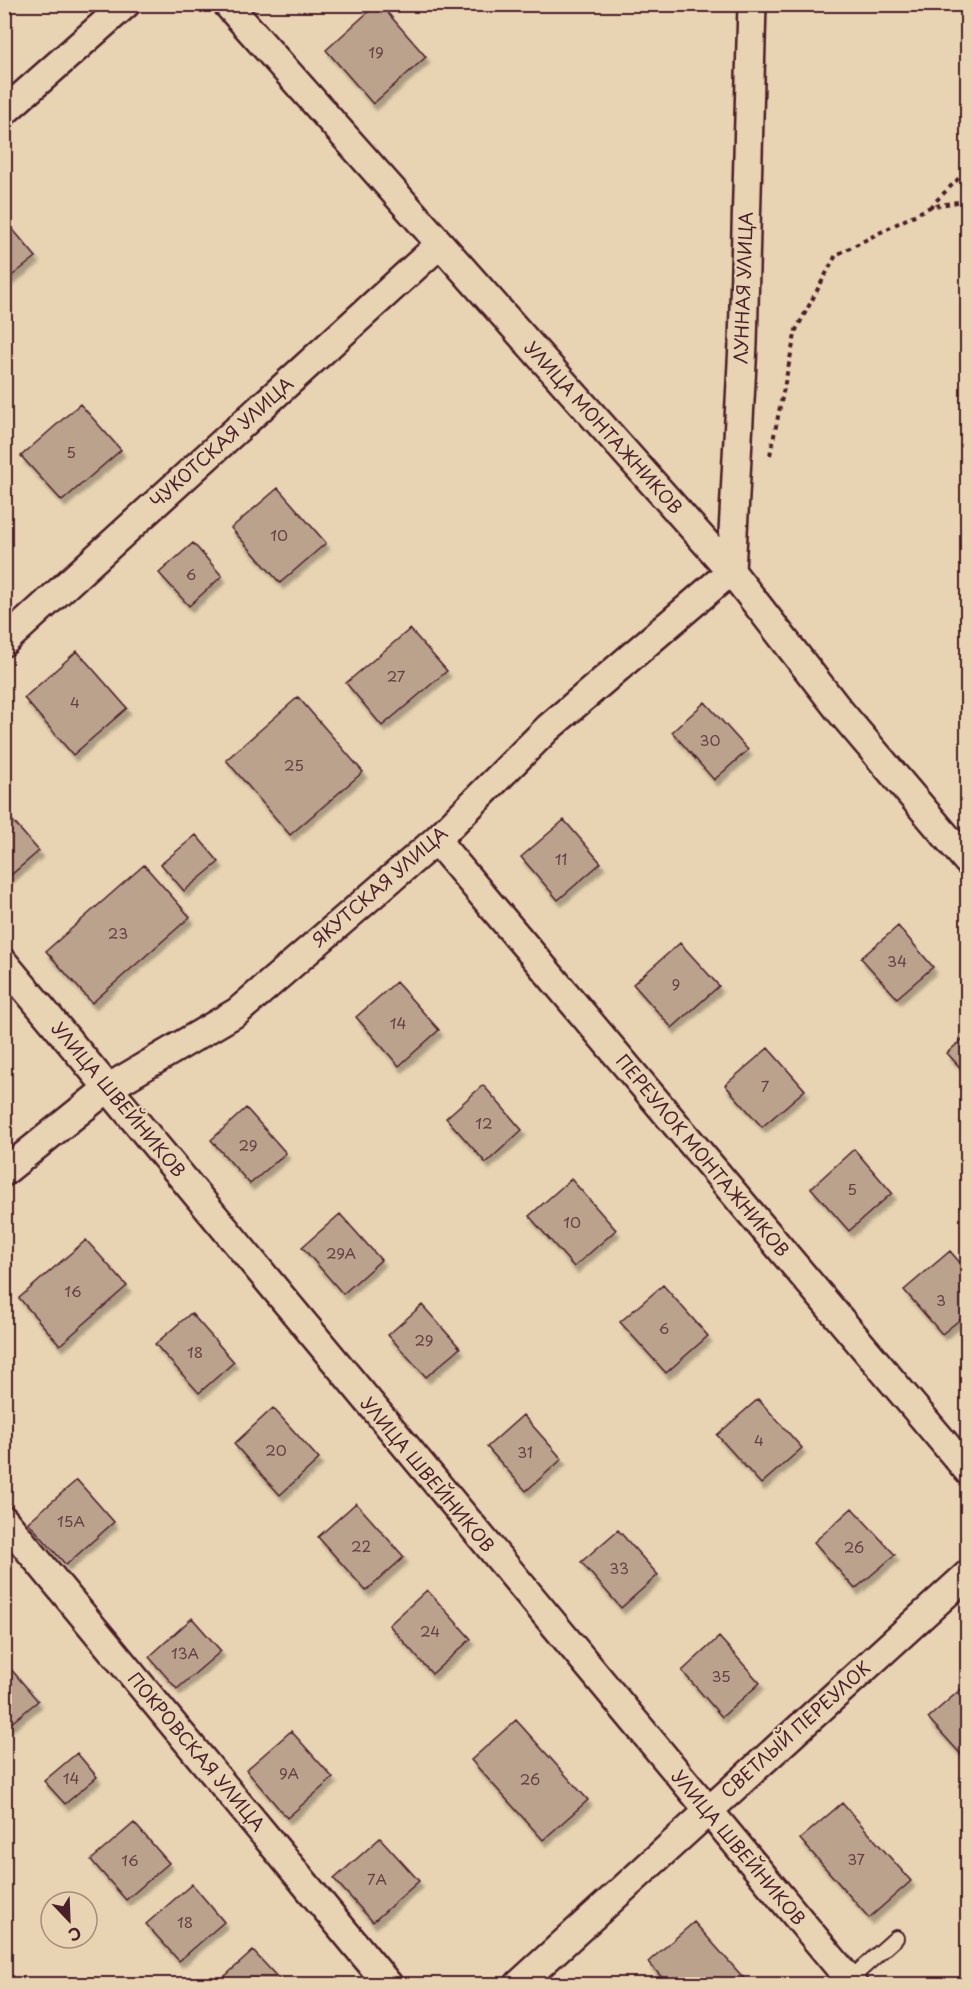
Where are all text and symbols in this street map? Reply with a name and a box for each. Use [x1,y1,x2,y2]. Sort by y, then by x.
house number: 19 [368,40,384,63]
street label: ЛУННАЯ УЛИЦА [726,211,759,365]
street label: УЛИЦА МОНТАЖНИКОВ [519,334,689,520]
street label: ЧУКОТСКАЯ УЛИЦА [143,370,299,514]
house number: 5 [66,440,76,463]
house number: 10 [270,523,288,546]
house number: 6 [186,562,196,585]
house number: 27 [387,664,406,687]
house number: 4 [70,690,80,713]
house number: 30 [700,728,720,751]
house number: 25 [284,753,304,776]
street label: ЯКУТСКАЯ УЛИЦА [304,819,453,953]
house number: 11 [555,847,567,870]
house number: 23 [108,921,128,944]
house number: 34 [887,949,907,972]
house number: 9 [672,972,680,995]
house number: 14 [390,1011,406,1034]
street label: УЛИЦА ШВЕЙНИКОВ [46,1015,192,1183]
street label: ПЕРЕУЛОК МОНТАЖНИКОВ [610,1048,796,1262]
house number: 7 [761,1074,770,1097]
house number: 12 [475,1111,493,1134]
house number: 29 [238,1133,258,1156]
house number: 5 [847,1177,857,1200]
house number: 10 [563,1210,581,1233]
house number: 29А [326,1241,356,1264]
house number: 16 [64,1279,82,1302]
house number: 3 [936,1288,946,1311]
house number: 6 [659,1316,669,1339]
house number: 29 [414,1328,434,1351]
house number: 18 [187,1340,203,1363]
street label: УЛИЦА ШВЕЙНИКОВ [355,1390,501,1558]
house number: 4 [754,1428,764,1451]
house number: 20 [265,1438,287,1461]
house number: 31 [517,1440,533,1463]
house number: 15А [57,1509,85,1532]
house number: 22 [351,1534,371,1557]
house number: 26 [844,1535,864,1558]
house number: 33 [609,1556,629,1579]
house number: 24 [420,1619,440,1642]
house number: 13А [171,1641,199,1664]
street label: СВЕТЛЫЙ ПЕРЕУЛОК [714,1654,876,1804]
house number: 35 [711,1664,731,1687]
street label: ПОКРОВСКАЯ УЛИЦА [122,1665,272,1837]
house number: 9А [279,1761,299,1784]
street label: УЛИЦА ШВЕЙНИКОВ [666,1763,812,1931]
house number: 14 [63,1766,79,1789]
house number: 26 [520,1767,540,1790]
house number: 37 [847,1847,865,1870]
house number: 16 [121,1848,139,1871]
house number: 7А [367,1867,387,1890]
north arrow [39,1890,99,1950]
house number: 18 [177,1910,193,1933]
text: С [65,1921,85,1948]

